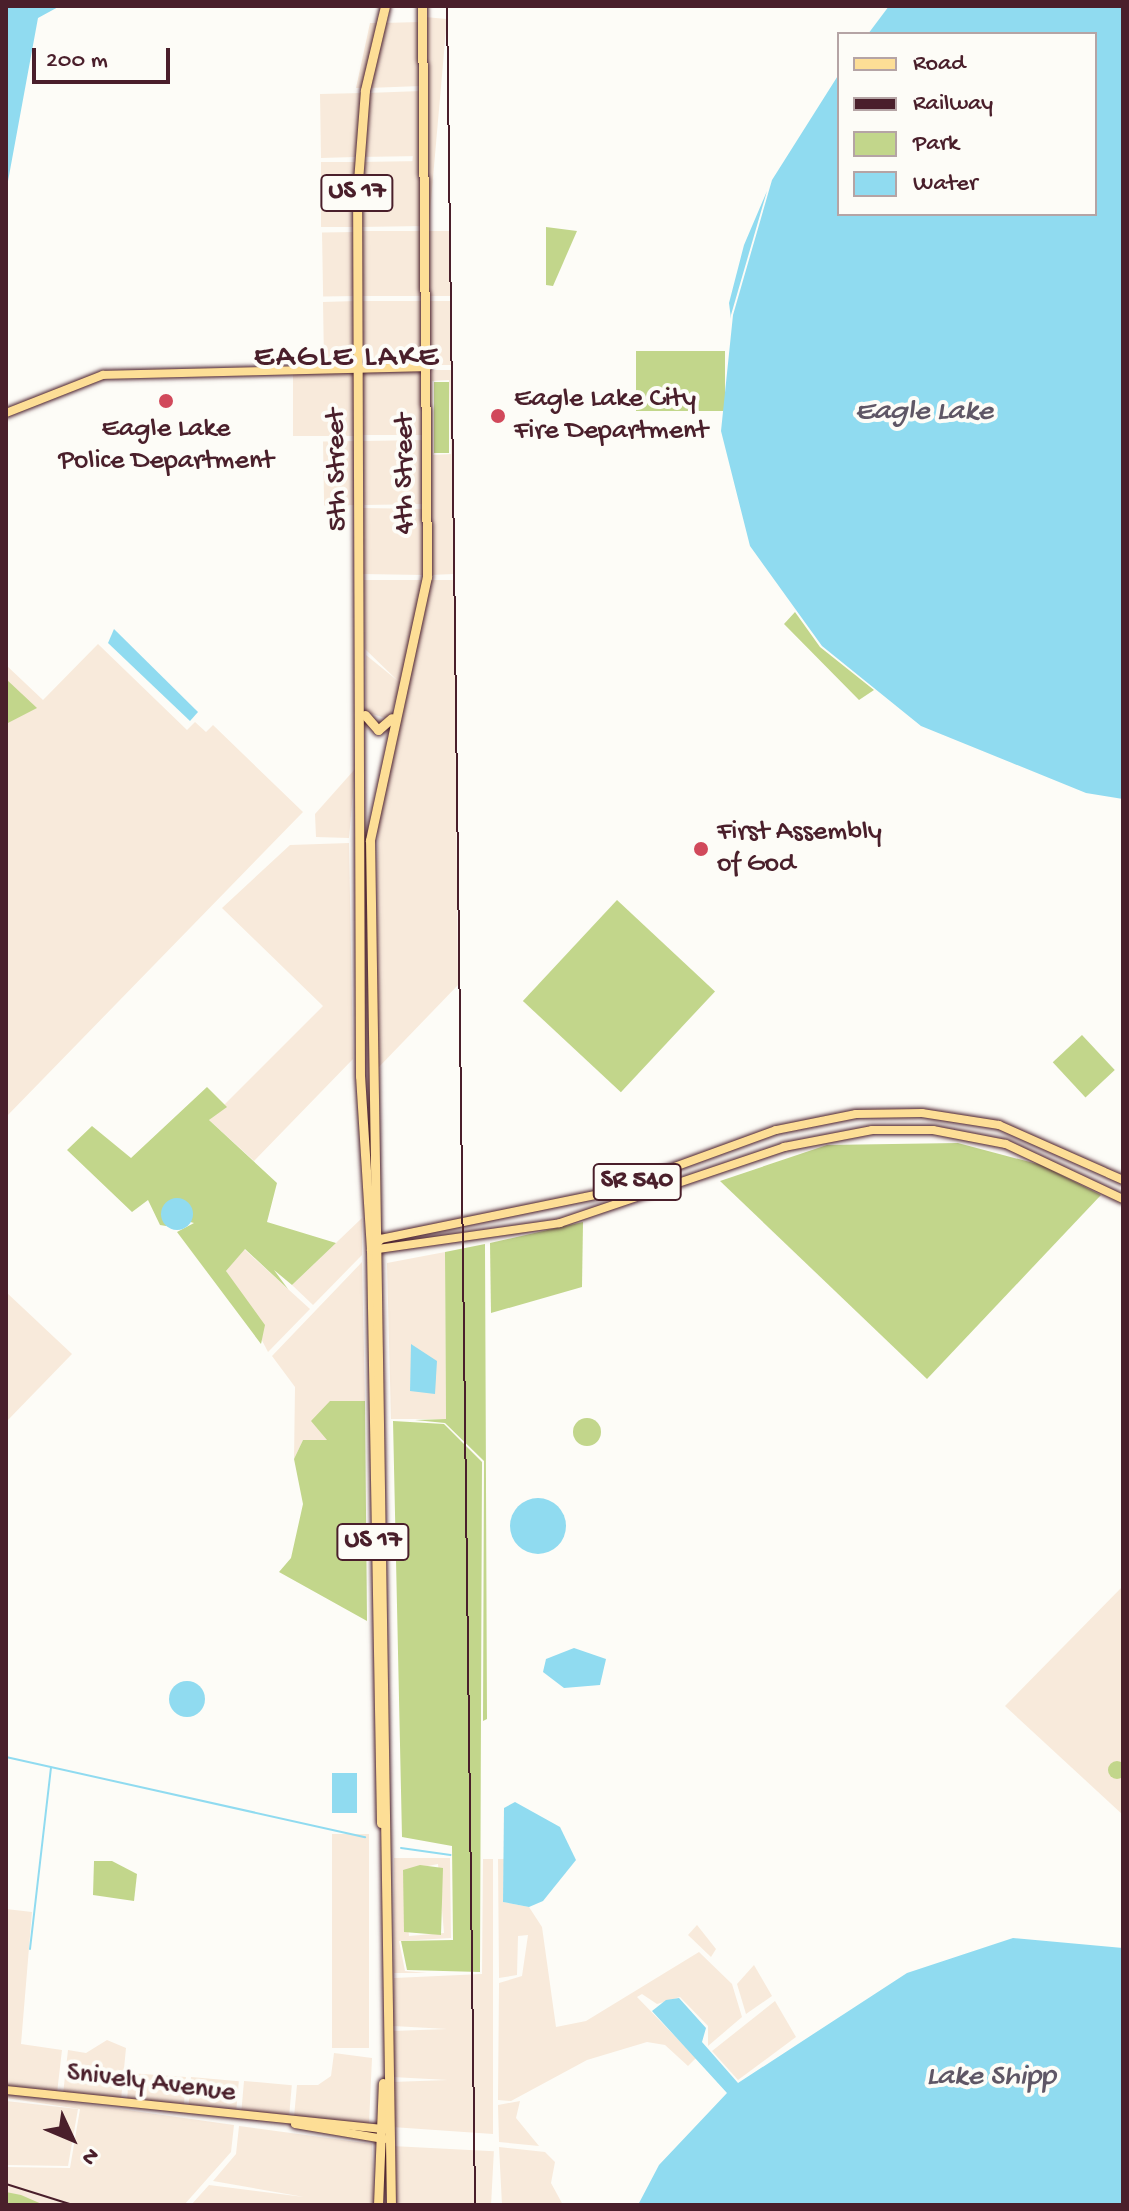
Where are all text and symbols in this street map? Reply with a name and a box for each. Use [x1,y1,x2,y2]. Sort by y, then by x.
scale bar [36,32,174,82]
legend [837,32,1097,216]
text: 200 m [46,47,108,76]
text: Road [913,50,965,79]
text: Railway [913,90,993,119]
text: Park [913,130,959,159]
text: Water [913,170,977,199]
road number: US 17 [319,171,395,215]
district label: EAGLE LAKE [254,339,440,377]
place label: Eagle Lake City Fire Department [514,383,708,449]
marker: Eagle Lake Police Department [157,392,175,410]
water label: Eagle Lake [855,395,993,431]
marker: Eagle Lake City Fire Department [489,407,507,425]
street label: 5th Street [320,408,356,532]
place label: Eagle Lake Police Department [58,413,274,479]
street label: 4th Street [389,413,423,535]
place label: First Assembly of God [717,816,882,882]
marker: First Assembly of God [692,840,710,858]
road number: SR 540 [591,1160,683,1204]
road number: US 17 [335,1520,411,1564]
street label: Snively Avenue [65,2057,237,2111]
water label: Lake Shipp [926,2060,1056,2096]
north arrow [32,2099,112,2179]
text: N [75,2141,104,2170]

